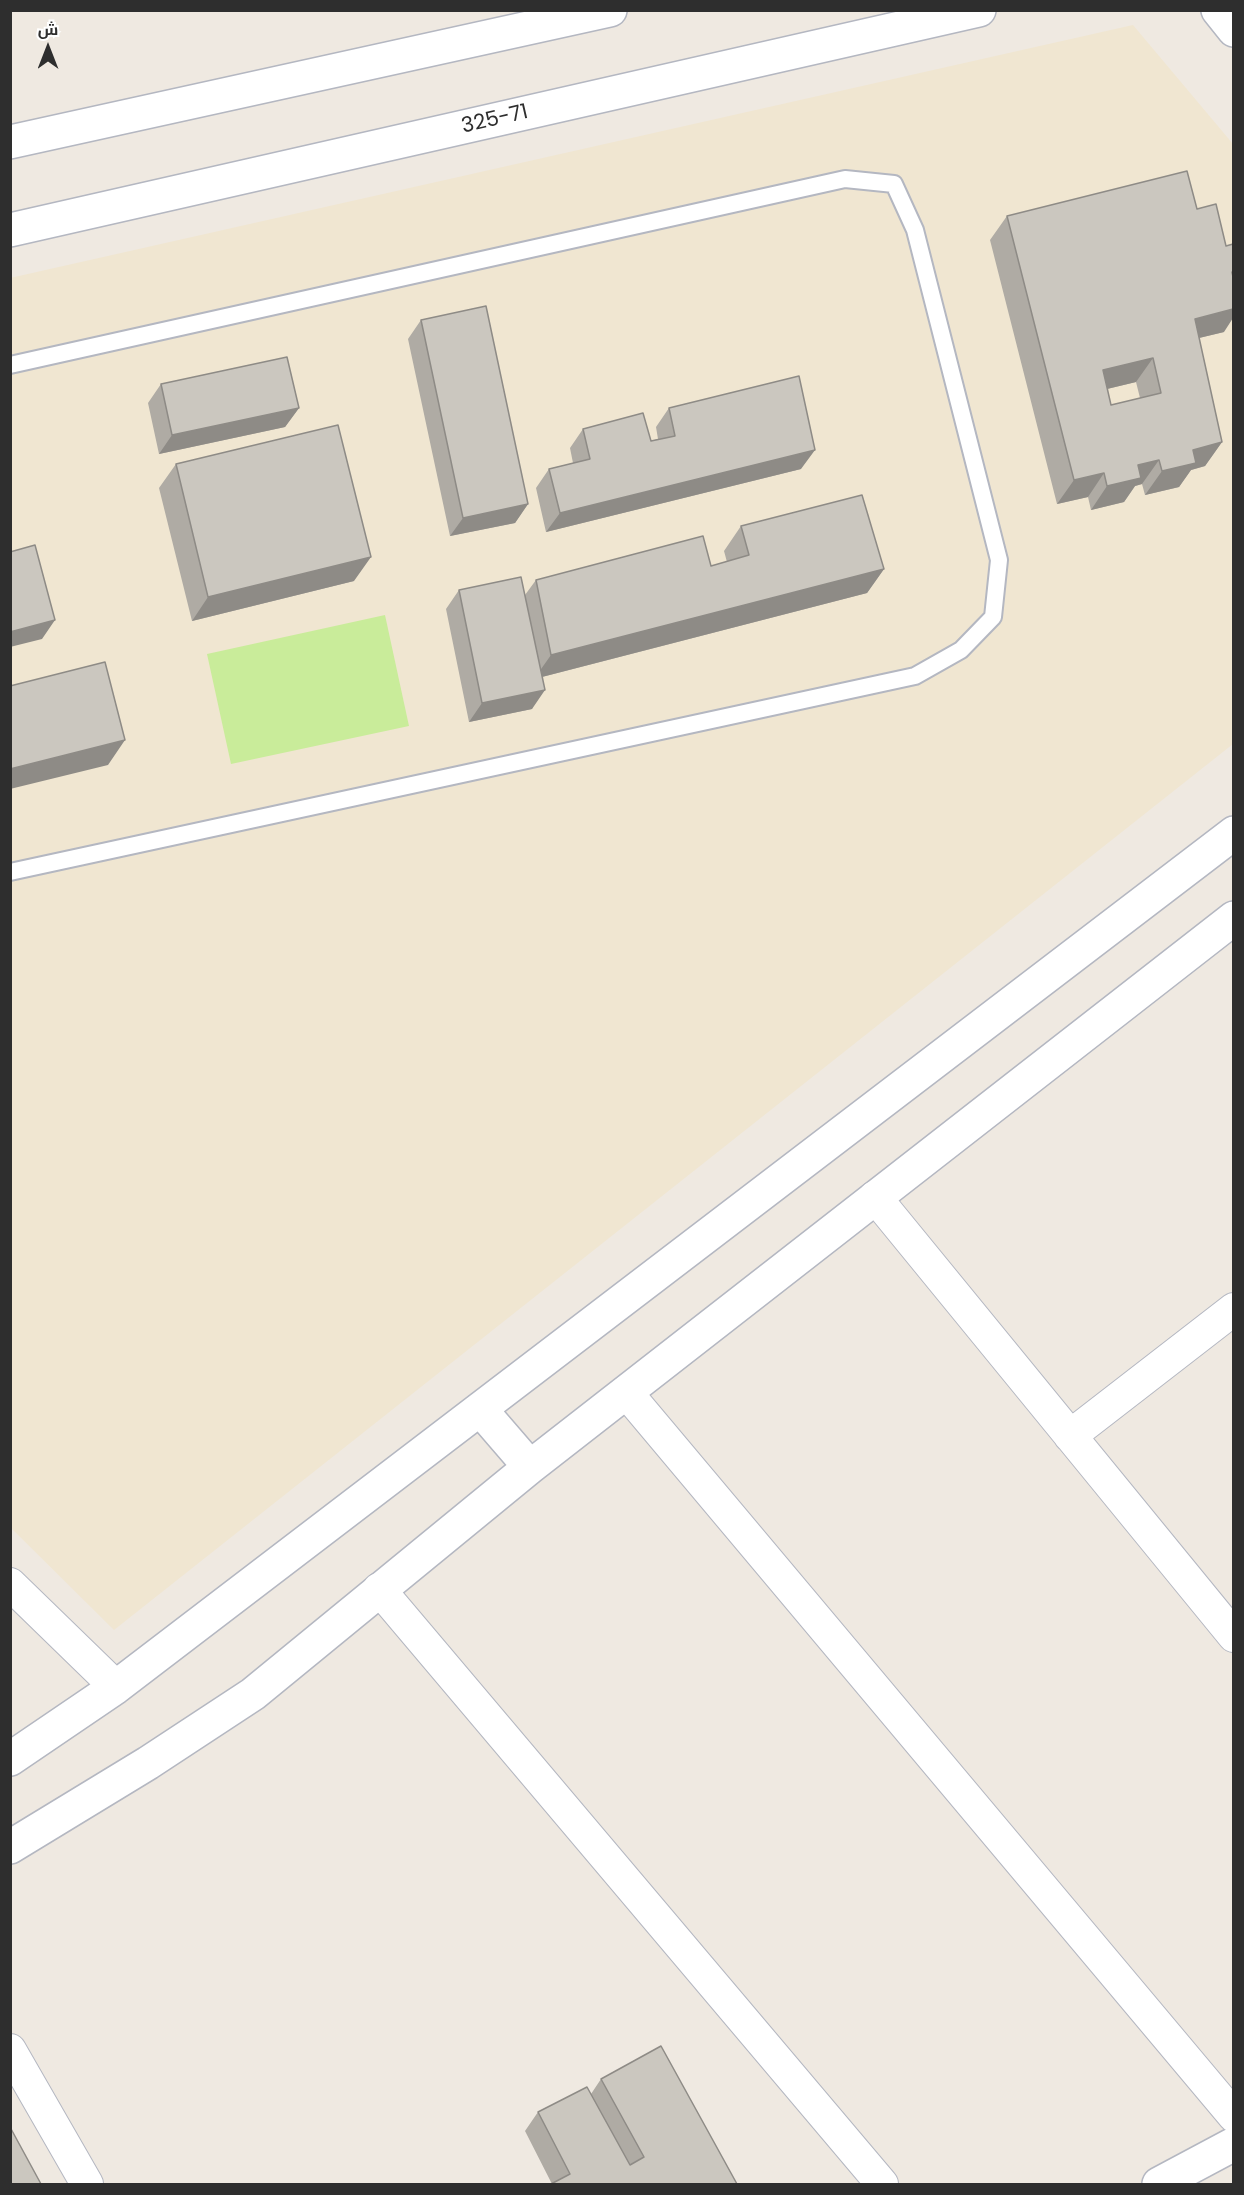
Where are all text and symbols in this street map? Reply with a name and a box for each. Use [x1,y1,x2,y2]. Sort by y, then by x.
north arrow [18,18,78,78]
text: ش [38,18,58,41]
street label: 325-71 [459,100,531,140]

